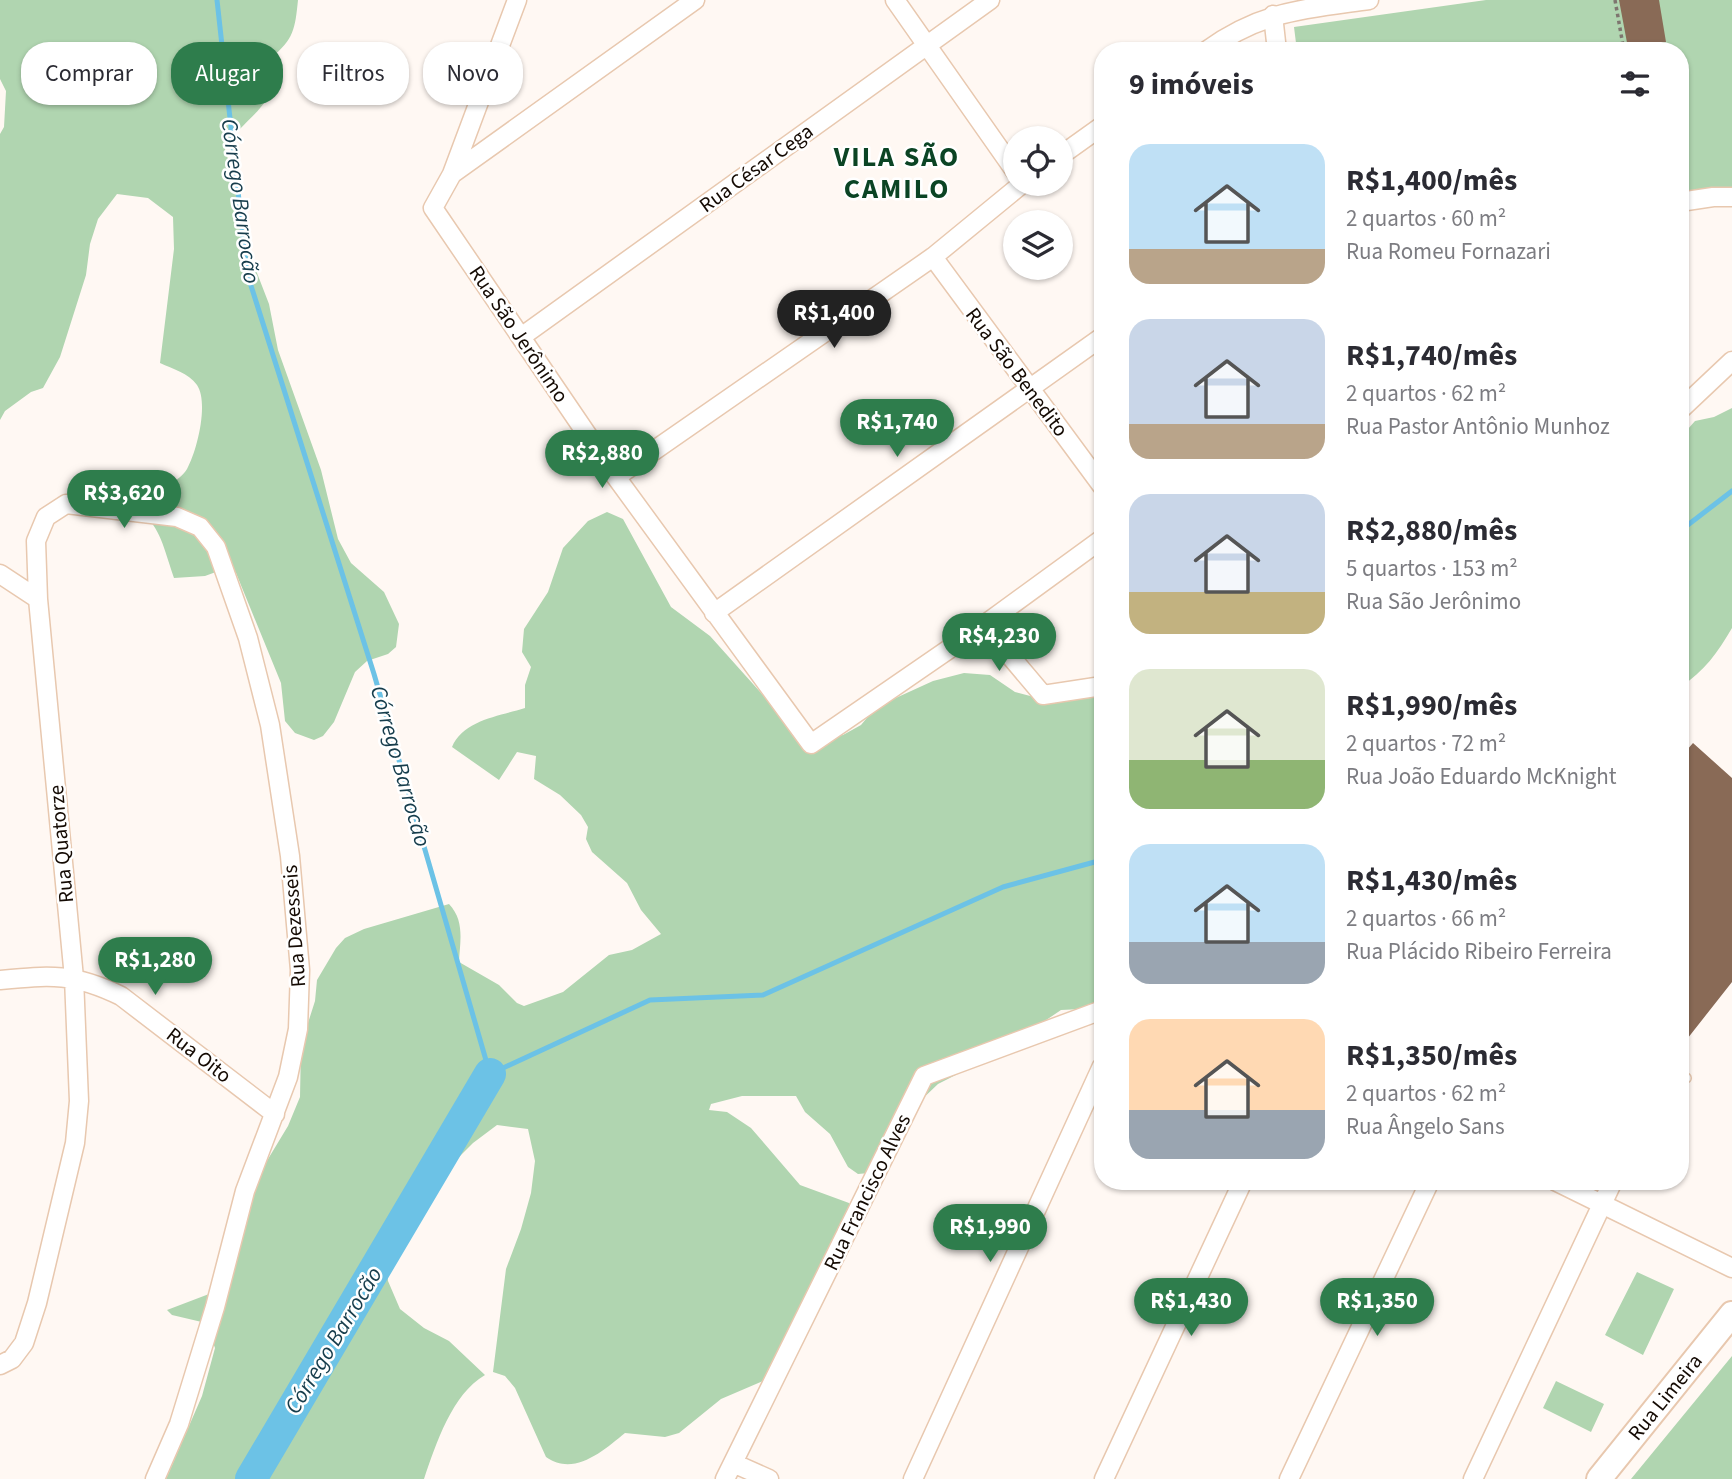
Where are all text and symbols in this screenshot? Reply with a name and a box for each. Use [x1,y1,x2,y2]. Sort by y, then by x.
chip: Comprar [21,42,157,105]
chip: Alugar [171,42,283,105]
chip: Filtros [297,42,409,105]
chip: Novo [423,42,523,105]
text: 9 imóveis [1129,63,1254,106]
icon: filters [1616,65,1654,103]
water label: Córrego Barrocão [213,116,268,286]
street label: Rua César Cega [693,116,819,220]
map controls [1003,126,1073,280]
button: locate [1003,126,1073,196]
district label: VILA SÃO CAMILO [833,137,960,209]
text: R$1,400/mês [1346,159,1517,202]
icon: home [1185,172,1269,256]
text: 2 quartos · 60 m² [1346,202,1506,235]
button: layers [1003,210,1073,280]
text: Rua Romeu Fornazari [1346,235,1551,268]
street label: Rua São Jerônimo [462,259,576,409]
pin: R$1,400 [769,290,899,350]
text: R$1,400 [793,296,875,329]
street label: Rua São Benedito [958,301,1076,443]
text: R$1,740/mês [1346,334,1517,377]
icon: home [1185,347,1269,431]
text: 2 quartos · 62 m² [1346,377,1506,410]
pin: R$1,740 [832,400,962,459]
text: R$1,740 [856,405,938,438]
text: Rua Pastor Antônio Munhoz [1346,410,1610,443]
pin: R$2,880 [537,430,667,490]
text: R$2,880 [561,436,643,469]
pin: R$3,620 [59,470,189,530]
text: R$3,620 [83,476,165,509]
text: R$2,880/mês [1346,509,1517,552]
icon: home [1185,522,1269,606]
text: 5 quartos · 153 m² [1346,552,1518,585]
text: Rua São Jerônimo [1346,585,1521,618]
pin: R$4,230 [934,614,1064,673]
text: R$4,230 [958,619,1040,652]
water label: Córrego Barrocão [362,682,439,851]
text: R$1,990/mês [1346,684,1517,727]
icon: home [1185,697,1269,781]
text: 2 quartos · 72 m² [1346,727,1506,760]
text: Rua João Eduardo McKnight [1346,760,1617,793]
street label: Rua Quatorze [41,784,81,904]
text: R$1,430/mês [1346,859,1517,902]
street label: Rua Dezesseis [275,864,313,988]
icon: home [1185,872,1269,956]
text: 2 quartos · 66 m² [1346,902,1506,935]
text: Rua Plácido Ribeiro Ferreira [1346,935,1612,968]
pin: R$1,280 [90,937,220,997]
text: R$1,280 [114,943,196,976]
street label: Rua Oito [160,1020,238,1090]
text: R$1,350/mês [1346,1034,1517,1077]
icon: home [1185,1047,1269,1131]
text: 2 quartos · 62 m² [1346,1077,1506,1110]
street label: Rua Francisco Alves [816,1108,918,1275]
text: Rua Ângelo Sans [1346,1110,1505,1143]
pin: R$1,990 [925,1204,1055,1264]
text: R$1,990 [949,1210,1031,1243]
water label: Córrego Barrocão [276,1260,390,1420]
pin: R$1,430 [1126,1278,1256,1338]
pin: R$1,350 [1312,1278,1442,1338]
text: R$1,430 [1150,1284,1232,1317]
text: R$1,350 [1336,1284,1418,1317]
street label: Rua Limeira [1621,1347,1709,1447]

